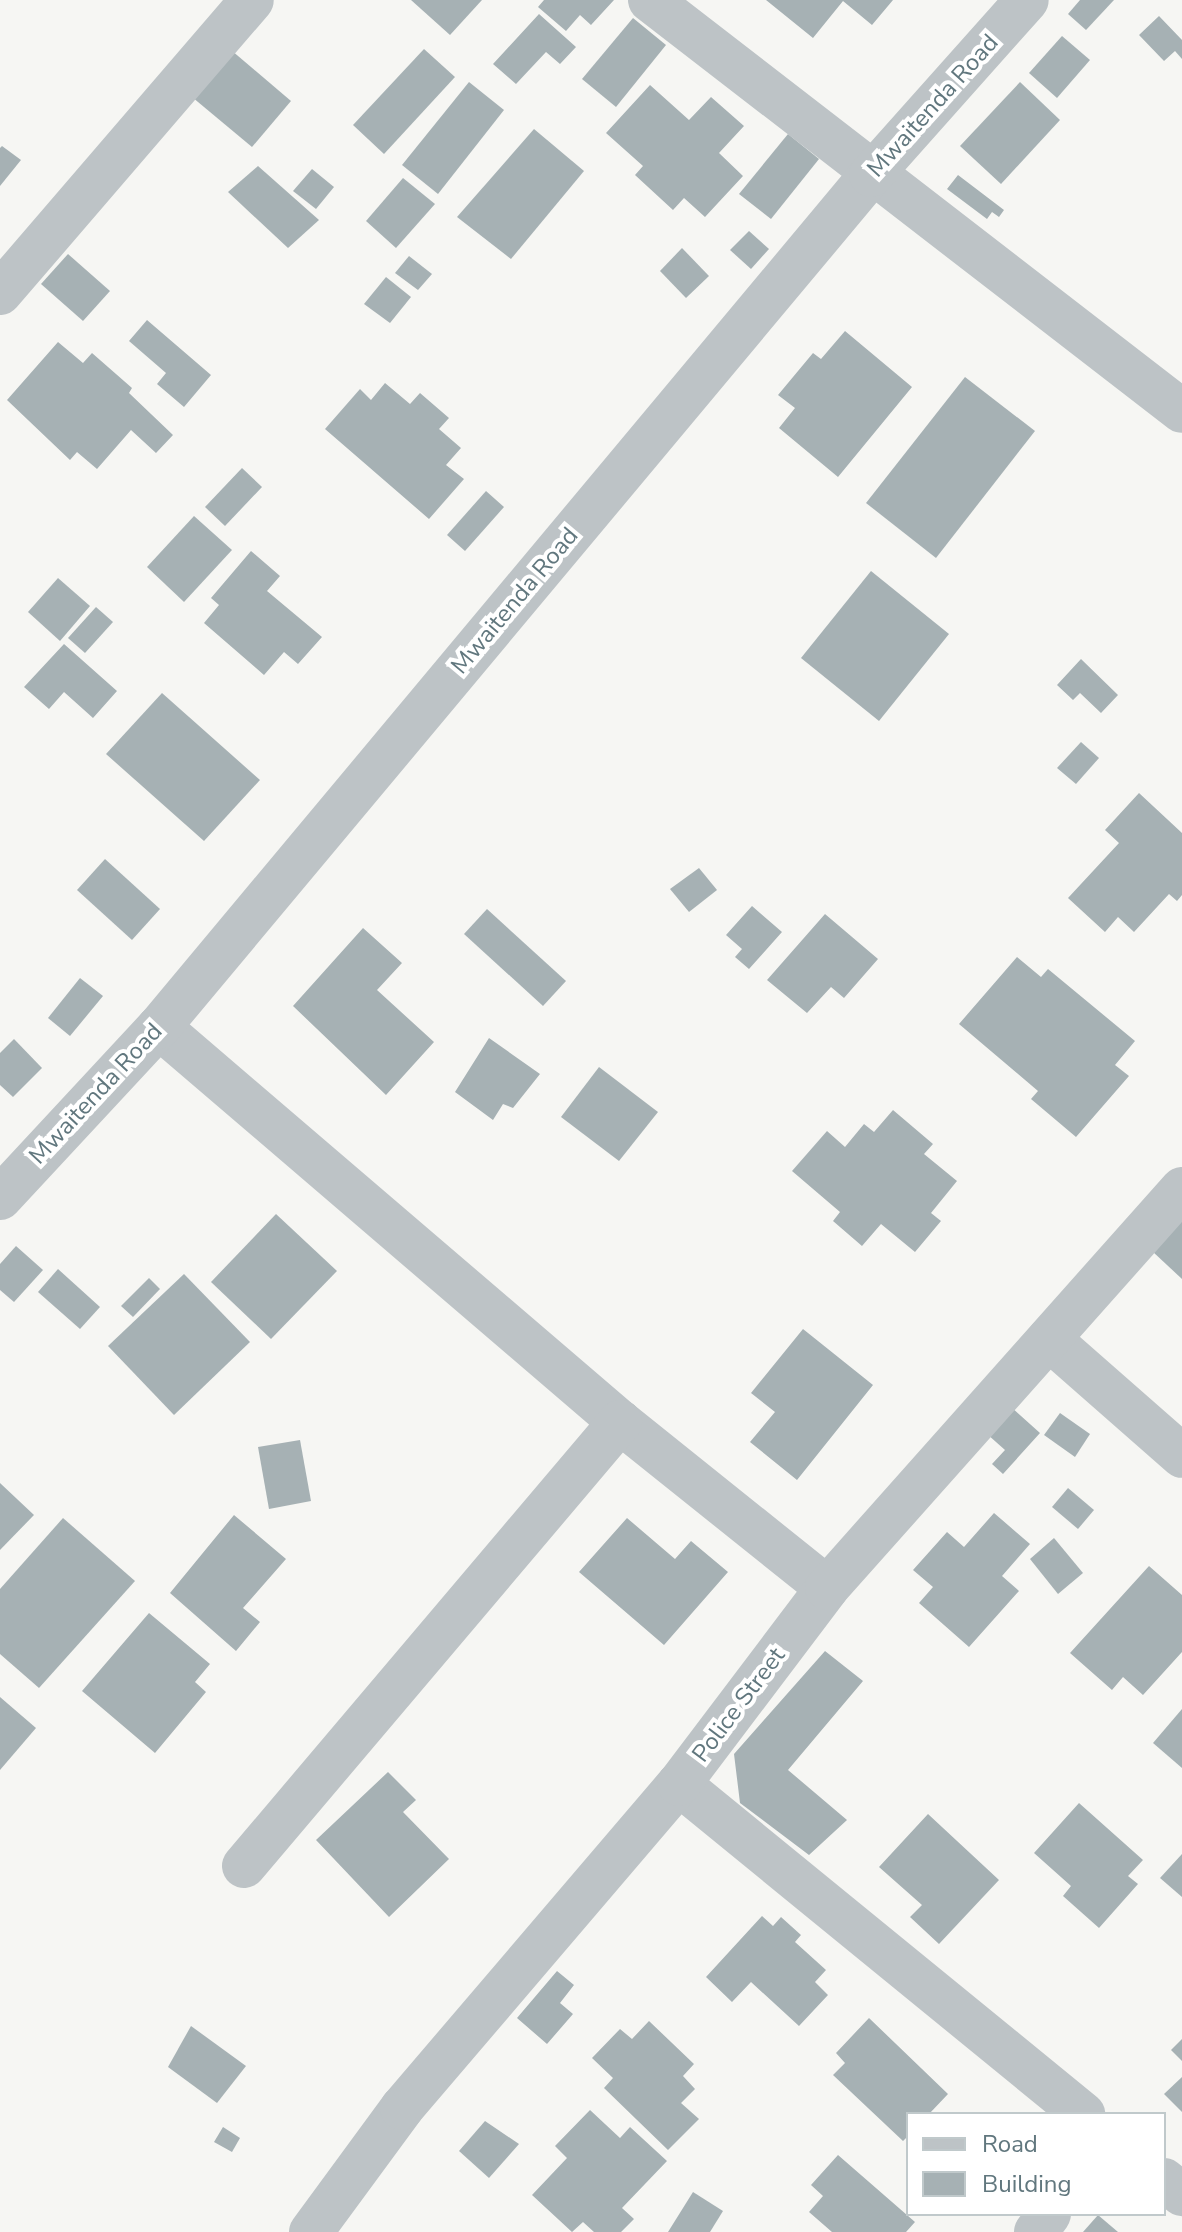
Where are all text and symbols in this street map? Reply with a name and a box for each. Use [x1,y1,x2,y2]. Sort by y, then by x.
street label: Mwaitenda Road [861,29,1005,183]
street label: Mwaitenda Road [445,522,585,680]
street label: Mwaitenda Road [23,1018,169,1170]
street label: Police Street [687,1642,791,1768]
legend [906,2112,1166,2216]
text: Road [982,2128,1038,2160]
text: Building [982,2168,1072,2200]

